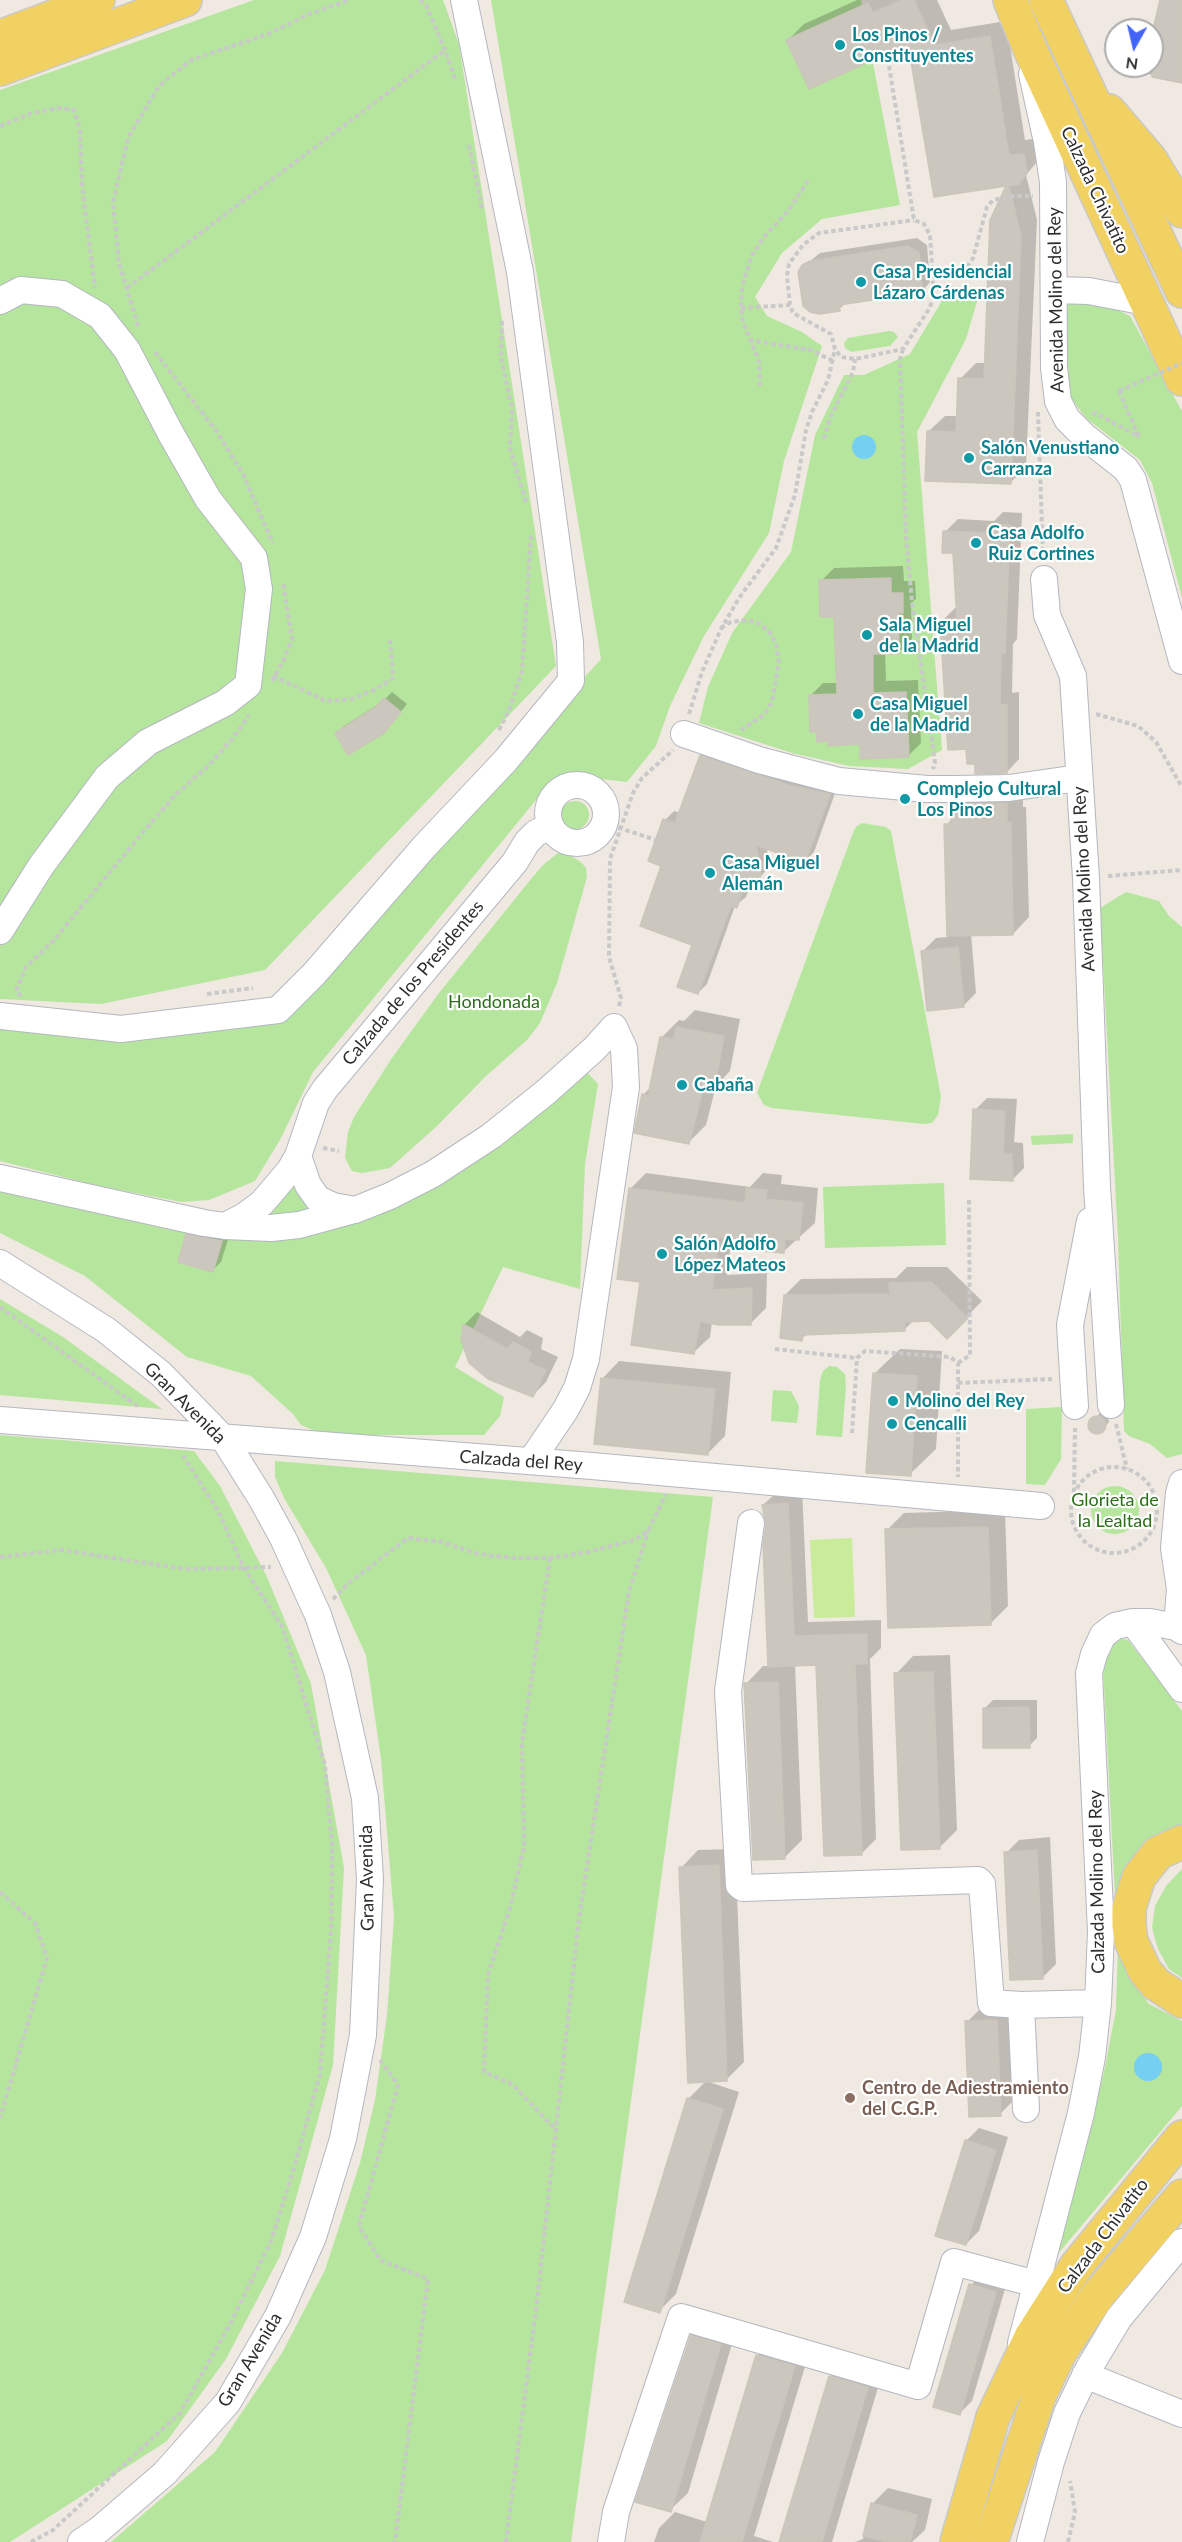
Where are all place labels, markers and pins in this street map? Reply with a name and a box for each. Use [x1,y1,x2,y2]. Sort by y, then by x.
place label: Los Pinos / Constituyentes [852,24,974,66]
marker: Los Pinos / Constituyentes [833,38,847,52]
place label: Casa Presidencial Lázaro Cárdenas [873,261,1012,304]
marker: Casa Presidencial Lázaro Cárdenas [854,275,868,289]
place label: Salón Venustiano Carranza [981,437,1119,480]
marker: Salón Venustiano Carranza [962,451,976,465]
place label: Casa Adolfo Ruiz Cortines [988,522,1095,564]
marker: Casa Adolfo Ruiz Cortines [969,536,983,550]
place label: Sala Miguel de la Madrid [879,614,979,656]
marker: Sala Miguel de la Madrid [860,628,874,642]
place label: Casa Miguel de la Madrid [870,693,970,736]
marker: Casa Miguel de la Madrid [851,707,865,721]
place label: Complejo Cultural Los Pinos [917,778,1061,820]
marker: Complejo Cultural Los Pinos [898,792,912,806]
place label: Casa Miguel Alemán [722,852,820,894]
marker: Casa Miguel Alemán [703,866,717,880]
place label: Cabaña [694,1074,754,1096]
marker: Cabaña [675,1078,689,1092]
place label: Salón Adolfo López Mateos [674,1233,786,1276]
marker: Salón Adolfo López Mateos [655,1247,669,1261]
place label: Molino del Rey [905,1390,1024,1412]
marker: Molino del Rey [886,1394,900,1408]
place label: Cencalli [904,1413,967,1435]
marker: Cencalli [885,1417,899,1431]
place label: Centro de Adiestramiento del C.G.P. [862,2077,1069,2120]
marker: Centro de Adiestramiento del C.G.P. [843,2091,857,2105]

